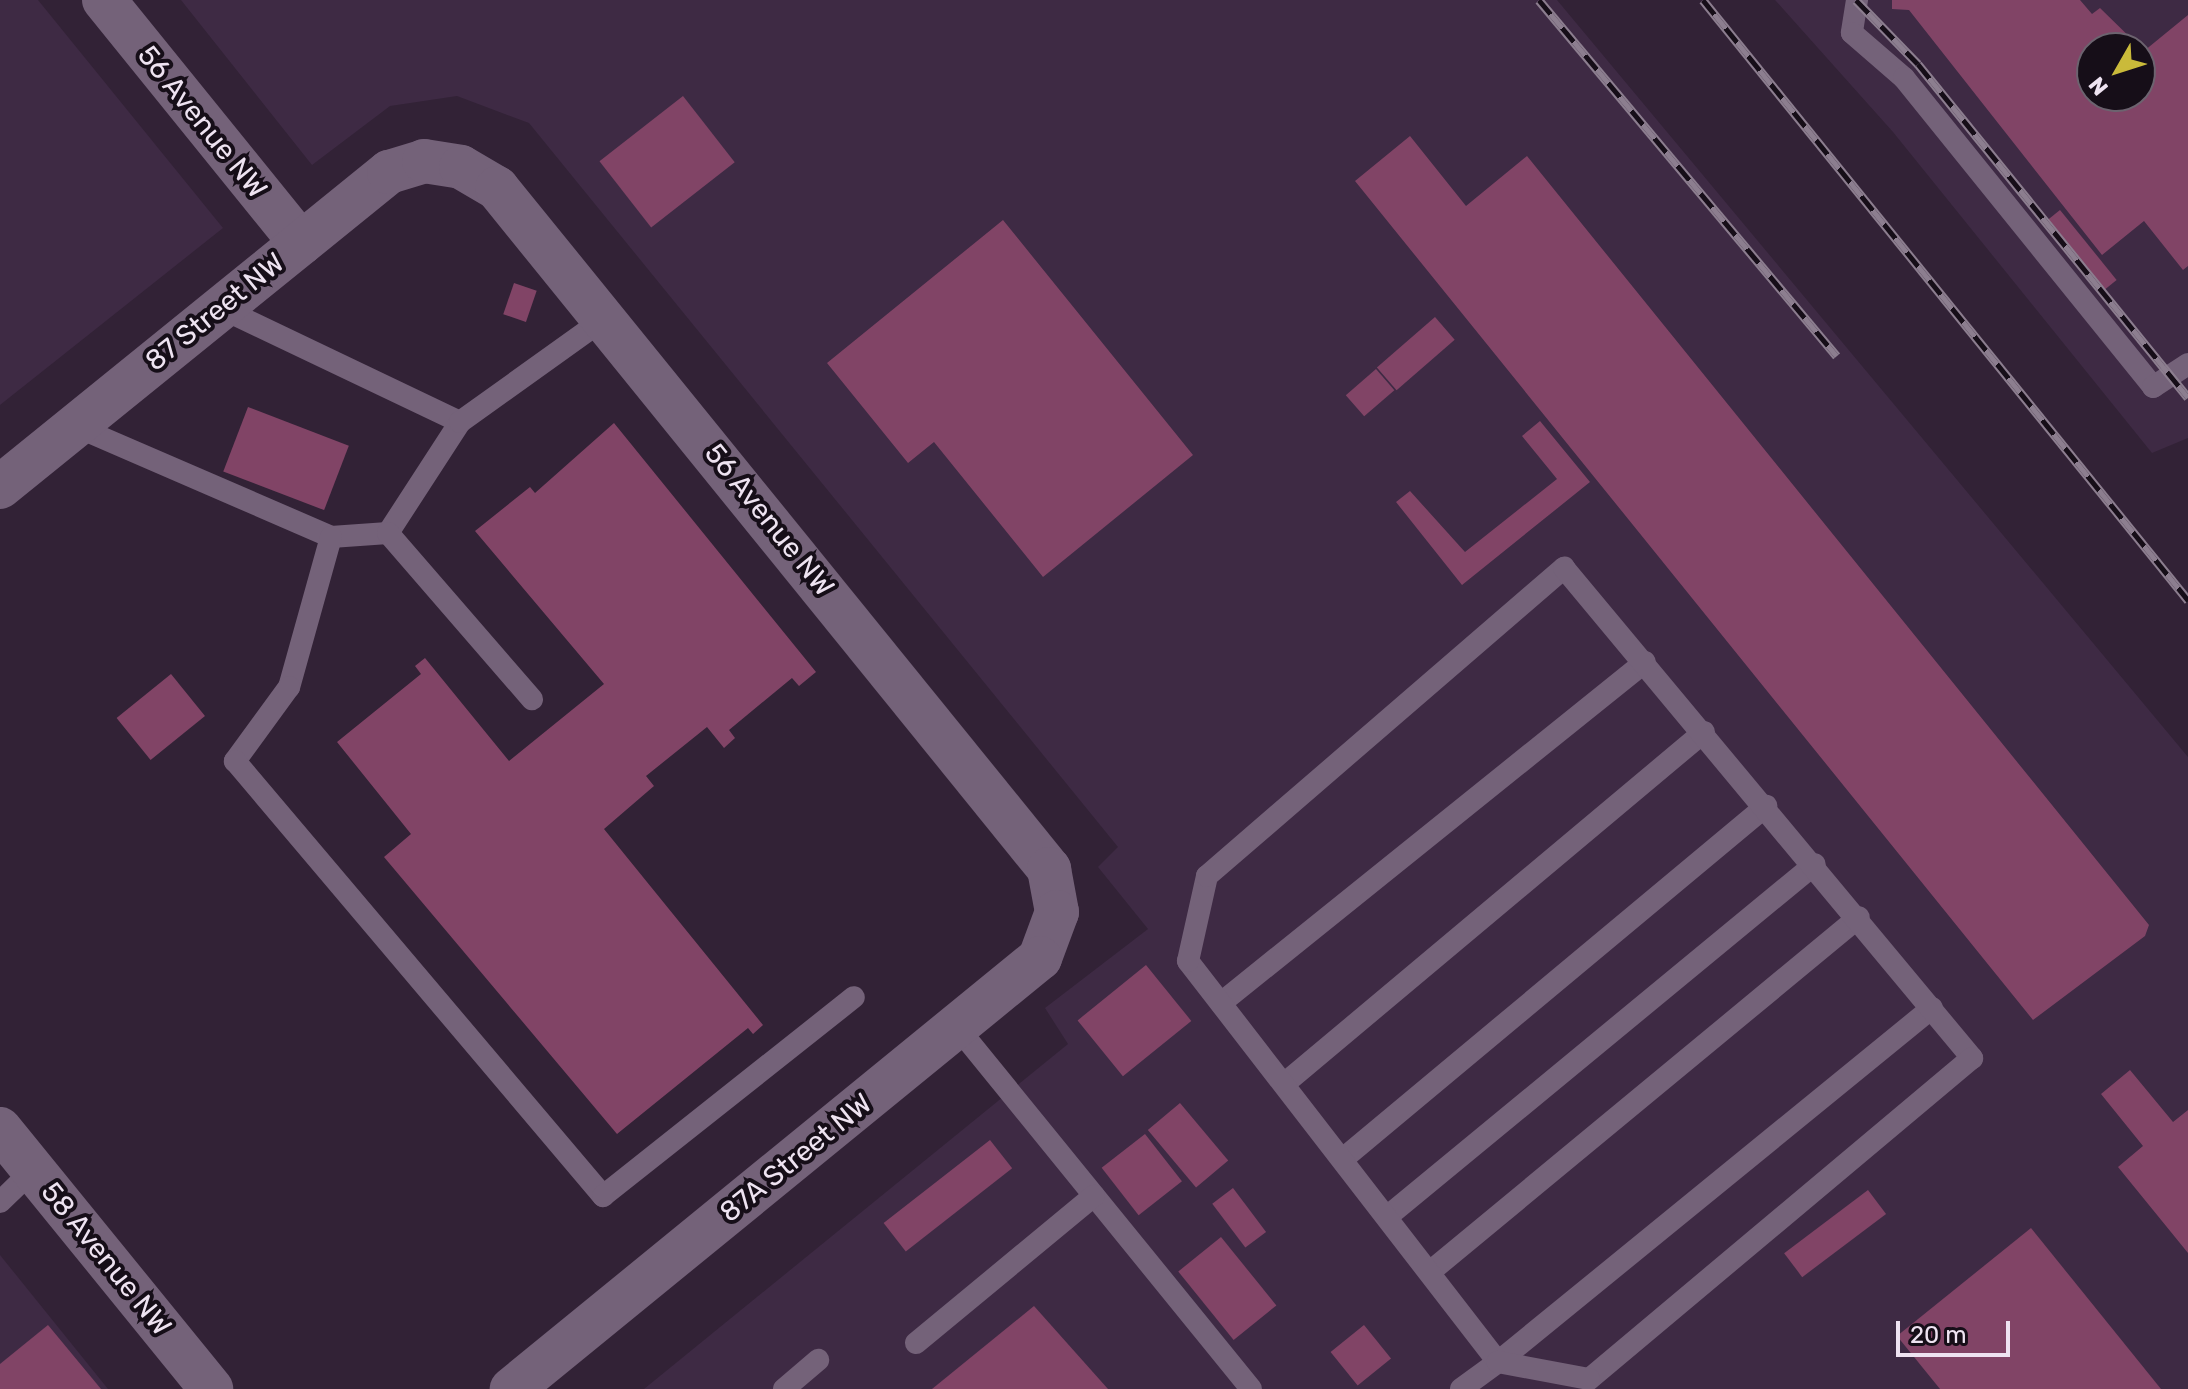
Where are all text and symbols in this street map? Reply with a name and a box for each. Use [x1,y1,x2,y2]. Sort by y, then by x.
north arrow [2076,32,2156,112]
street label: 56 Avenue NW [130,39,274,205]
text: N [2083,72,2114,101]
street label: 87 Street NW [139,246,291,378]
street label: 56 Avenue NW [697,437,841,603]
street label: 87A Street NW [713,1086,879,1230]
street label: 58 Avenue NW [34,1175,178,1343]
scale bar [1900,1305,2014,1355]
text: 20 m [1910,1321,1967,1349]

